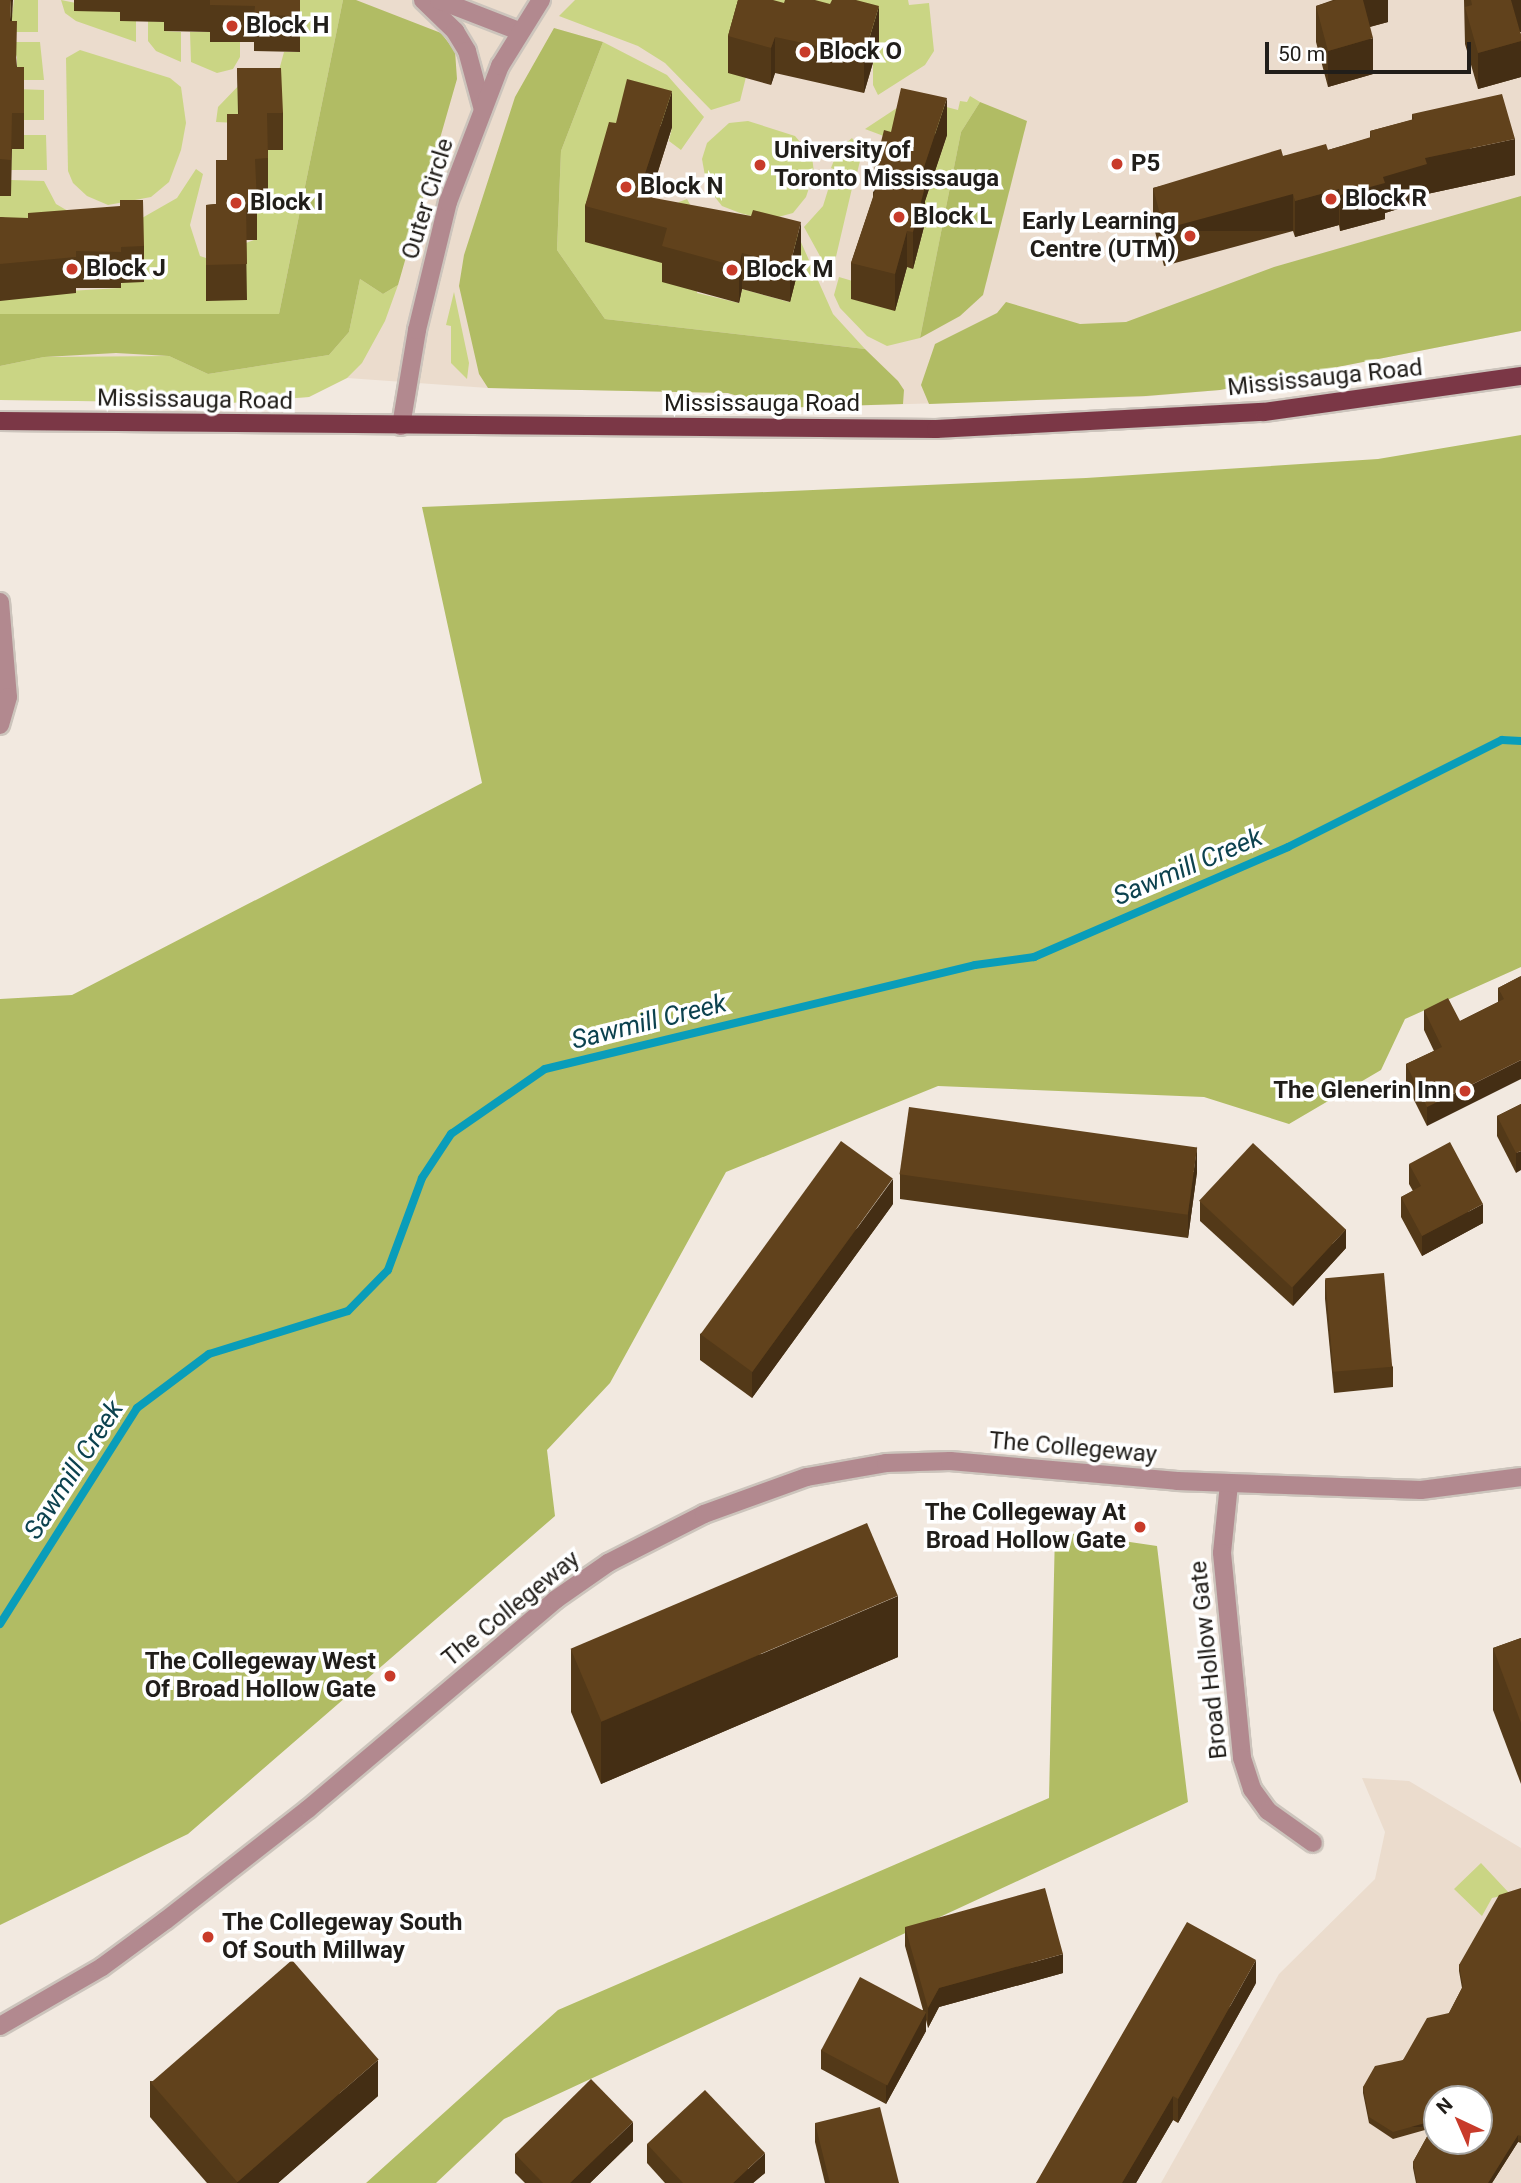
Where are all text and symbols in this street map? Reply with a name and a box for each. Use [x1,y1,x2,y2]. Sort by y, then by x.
place label: Block H [246,12,329,40]
marker: Block H [224,18,240,34]
scale bar [1269,28,1476,72]
place label: Block O [819,38,902,66]
text: 50 m [1278,42,1325,66]
marker: Block O [797,44,813,60]
street label: Outer Circle [396,135,460,263]
place label: University of Toronto Mississauga [774,137,999,193]
place label: P5 [1131,150,1160,178]
marker: P5 [1109,156,1125,172]
marker: University of Toronto Mississauga [752,157,768,173]
place label: Block N [640,173,723,201]
marker: Block N [618,179,634,195]
place label: Block R [1345,185,1427,213]
place label: Block I [250,189,324,217]
marker: Block R [1323,191,1339,207]
marker: Block I [228,195,244,211]
place label: Block L [913,203,992,231]
place label: Early Learning Centre (UTM) [1022,208,1176,264]
marker: Block L [891,209,907,225]
marker: Early Learning Centre (UTM) [1182,228,1198,244]
place label: Block J [86,255,166,283]
place label: Block M [746,256,834,284]
marker: Block J [64,261,80,277]
marker: Block M [724,262,740,278]
street label: Mississauga Road [1226,353,1424,403]
street label: Mississauga Road [97,384,293,416]
street label: Mississauga Road [664,390,860,418]
water label: Sawmill Creek [1109,822,1267,912]
water label: Sawmill Creek [568,988,730,1056]
place label: The Glenerin Inn [1273,1077,1451,1105]
marker: The Glenerin Inn [1457,1083,1473,1099]
water label: Sawmill Creek [18,1395,130,1545]
street label: The Collegeway [988,1426,1158,1470]
place label: The Collegeway At Broad Hollow Gate [925,1499,1126,1555]
marker: The Collegeway At Broad Hollow Gate [1132,1519,1148,1535]
street label: The Collegeway [437,1545,585,1673]
street label: Broad Hollow Gate [1184,1559,1234,1761]
place label: The Collegeway West Of Broad Hollow Gate [145,1648,376,1704]
marker: The Collegeway West Of Broad Hollow Gate [382,1668,398,1684]
place label: The Collegeway South Of South Millway [222,1909,462,1965]
marker: The Collegeway South Of South Millway [200,1929,216,1945]
north arrow [1423,2085,1493,2155]
text: N [1432,2093,1457,2119]

